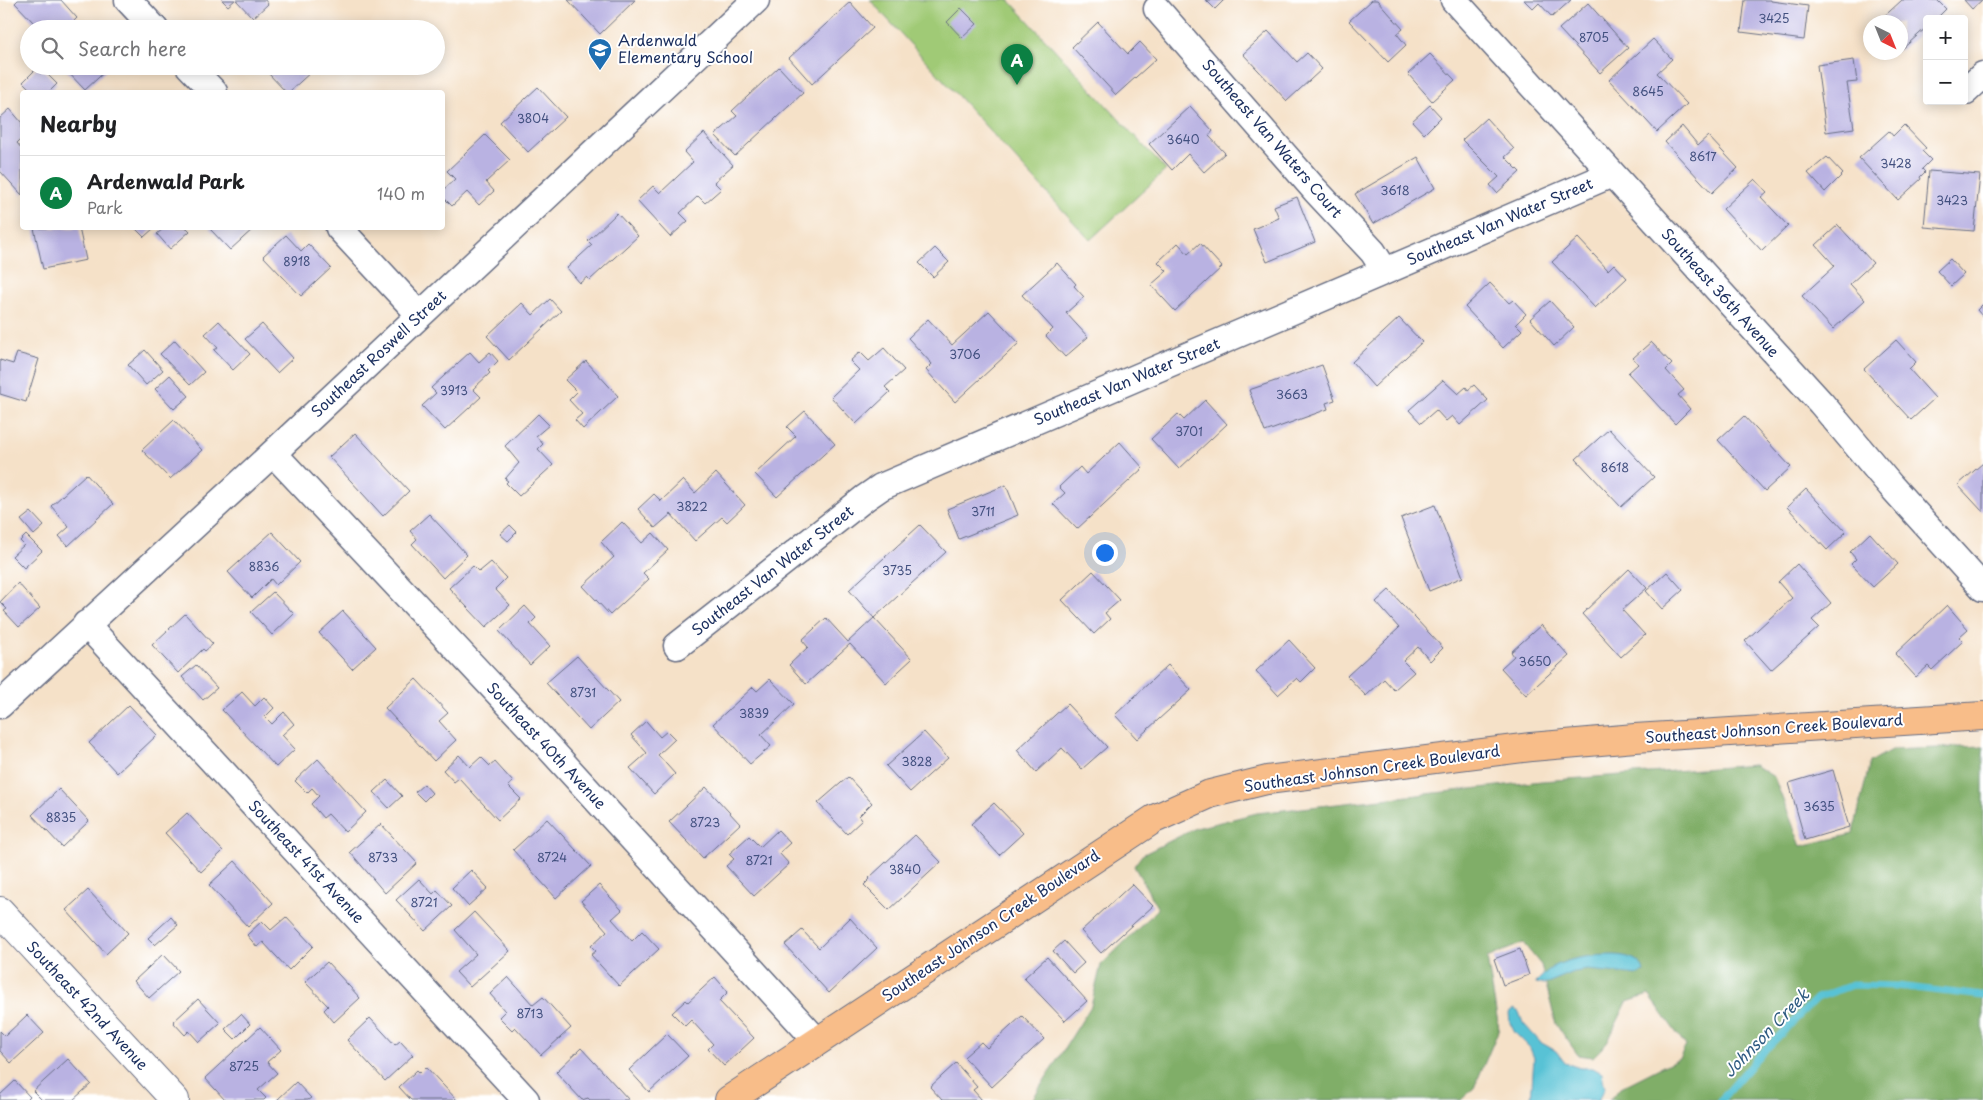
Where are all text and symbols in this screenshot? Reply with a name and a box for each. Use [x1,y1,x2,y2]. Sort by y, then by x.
house number: 3425 [1758,9,1790,27]
north arrow [1863,15,1908,60]
map controls [1923,15,1968,105]
button: + [1923,15,1968,60]
search box [20,20,445,75]
place label: Ardenwald Elementary School [618,28,753,68]
house number: 8705 [1579,28,1609,46]
icon: search [38,34,66,62]
text: Search here [78,34,187,62]
school or university icon: Ardenwald Elementary School [587,37,613,71]
pin: A [1001,44,1033,85]
street label: Southeast Van Waters Court [1198,54,1349,223]
button: − [1923,60,1968,105]
house number: 8645 [1632,82,1664,100]
text: Nearby [40,107,117,139]
house number: 3804 [517,109,549,127]
house number: 3640 [1166,130,1200,148]
house number: 8617 [1689,147,1717,165]
house number: 3428 [1880,154,1912,172]
text: Ardenwald Park [87,167,245,195]
street label: Southeast Van Water Street [1403,171,1596,270]
text: A [50,181,62,205]
text: 140 m [377,181,425,205]
house number: 3618 [1380,181,1410,199]
house number: 3423 [1936,191,1968,209]
text: Park [87,195,123,219]
street label: Southeast 36th Avenue [1657,222,1785,362]
house number: 8918 [283,252,311,270]
street label: Southeast Roswell Street [305,284,451,422]
street label: Southeast Van Water Street [1030,331,1223,430]
house number: 3706 [949,345,981,363]
house number: 3913 [440,381,468,399]
house number: 3663 [1276,385,1308,403]
house number: 3701 [1175,422,1203,440]
house number: 8618 [1601,458,1629,476]
house number: 3822 [676,497,708,515]
street label: Southeast Van Water Street [686,499,858,640]
house number: 3711 [971,502,995,520]
your location [1092,540,1118,566]
house number: 8836 [249,557,279,575]
house number: 3735 [882,561,912,579]
house number: 3650 [1519,652,1552,670]
street label: Southeast 40th Avenue [482,676,612,814]
house number: 8731 [570,683,596,701]
house number: 3839 [739,704,769,722]
street label: Southeast Johnson Creek Boulevard [1644,707,1903,748]
street label: Southeast Johnson Creek Boulevard [1242,738,1501,797]
house number: 3828 [902,752,933,770]
street label: Southeast 41st Avenue [244,794,370,928]
house number: 3635 [1803,797,1835,815]
house number: 8835 [46,808,76,826]
house number: 8723 [690,813,720,831]
street label: Southeast Johnson Creek Boulevard [877,843,1104,1006]
house number: 8733 [368,848,398,866]
house number: 8724 [537,848,567,866]
house number: 8721 [745,851,773,869]
house number: 3840 [889,860,921,878]
house number: 8721 [410,893,438,911]
street label: Southeast 42nd Avenue [22,935,154,1075]
water label: Johnson Creek [1717,982,1815,1082]
house number: 8713 [517,1004,543,1022]
house number: 8725 [229,1057,259,1075]

